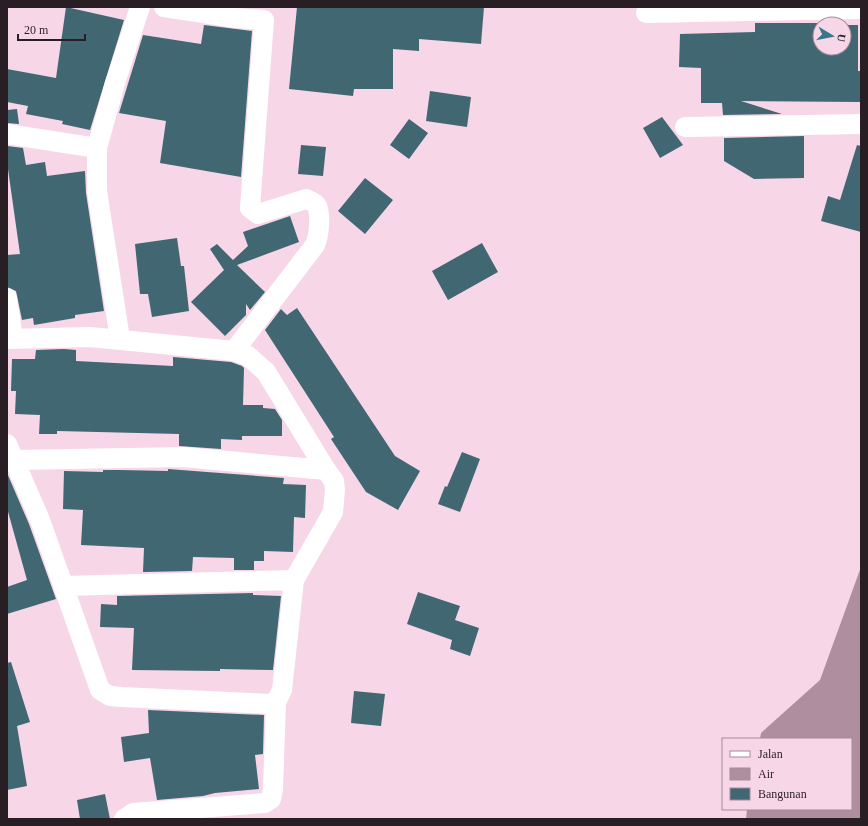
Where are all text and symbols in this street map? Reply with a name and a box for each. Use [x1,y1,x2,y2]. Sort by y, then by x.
scale bar [18,16,85,42]
north arrow [812,16,852,56]
text: 20 m [24,23,49,37]
text: U [835,33,848,43]
legend [722,738,852,810]
text: Jalan [758,747,783,761]
text: Air [758,767,774,781]
text: Bangunan [758,787,807,801]

